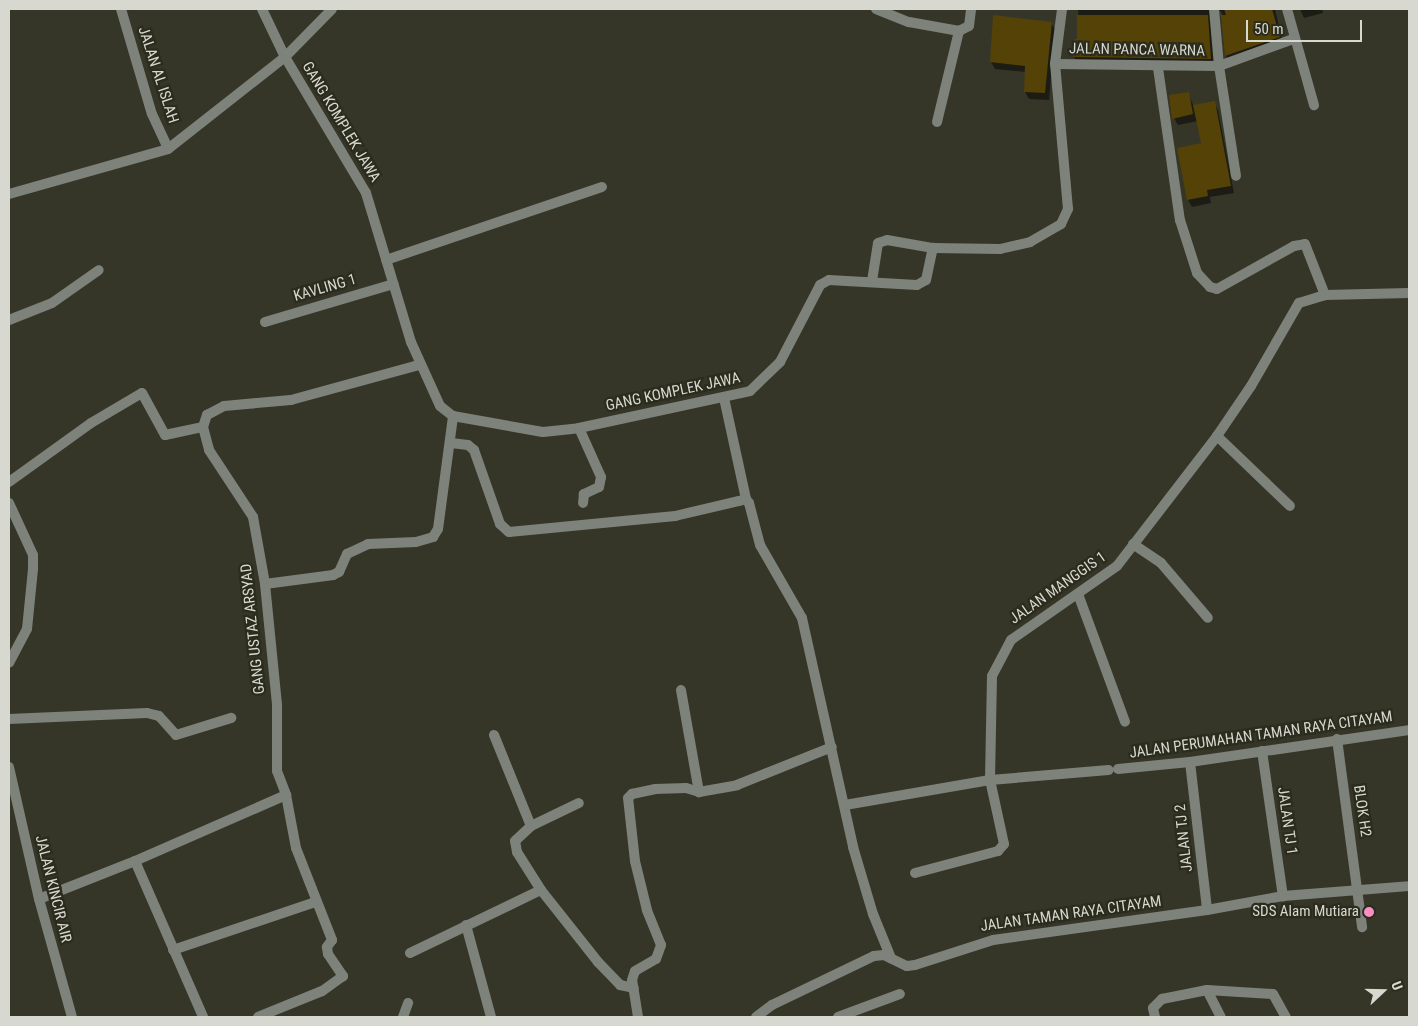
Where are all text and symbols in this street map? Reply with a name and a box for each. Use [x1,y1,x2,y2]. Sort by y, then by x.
scale bar [1248,10,1364,42]
text: 50 m [1254,20,1284,38]
street label: JALAN AL ISLAH [134,24,182,126]
street label: JALAN PANCA WARNA [1069,40,1205,60]
street label: GANG KOMPLEK JAWA [298,59,384,185]
street label: KAVLING 1 [292,270,358,306]
street label: GANG KOMPLEK JAWA [604,369,742,415]
street label: JALAN MANGGIS 1 [1006,548,1110,628]
street label: GANG USTAZ ARSYAD [237,563,269,695]
street label: JALAN PERUMAHAN TAMAN RAYA CITAYAM [1128,708,1394,762]
street label: BLOK H2 [1349,784,1375,838]
street label: JALAN TJ 1 [1273,786,1301,856]
street label: JALAN TJ 2 [1171,803,1197,873]
street label: JALAN KINCIR AIR [31,834,75,944]
street label: JALAN TAMAN RAYA CITAYAM [979,892,1163,936]
place label: SDS Alam Mutiara [1252,903,1359,921]
marker: SDS Alam Mutiara [1363,906,1375,918]
north arrow [1358,966,1408,1016]
text: U [1388,979,1406,992]

